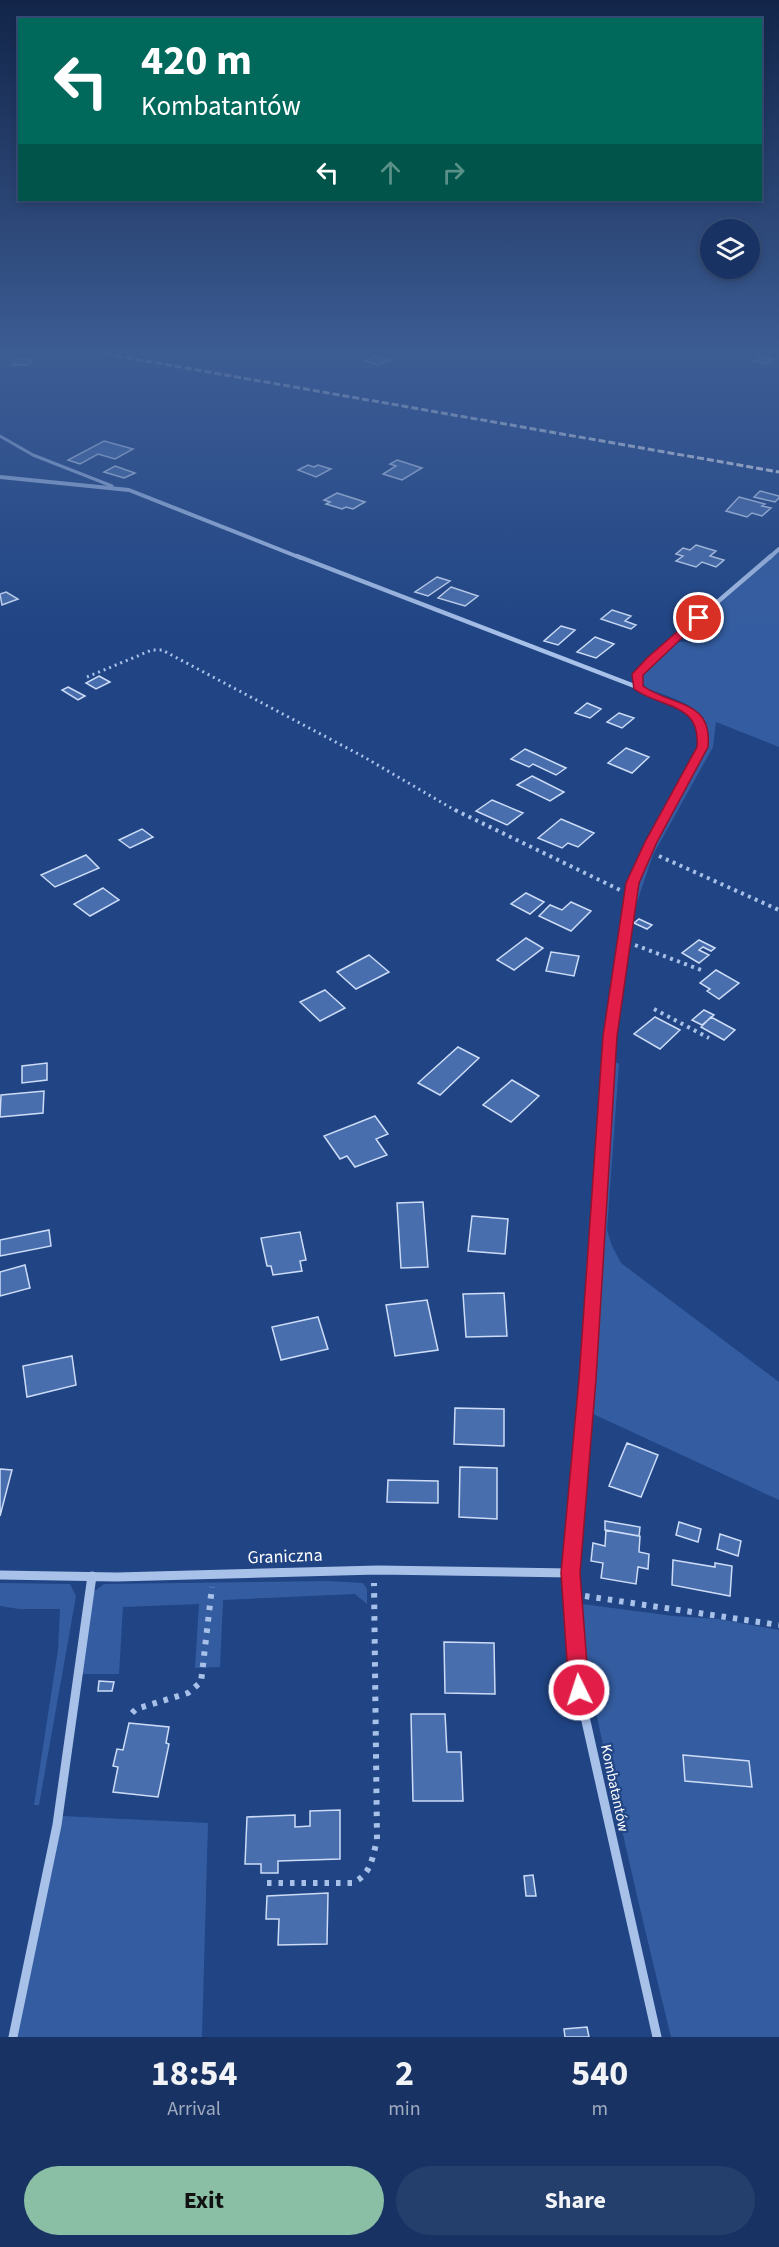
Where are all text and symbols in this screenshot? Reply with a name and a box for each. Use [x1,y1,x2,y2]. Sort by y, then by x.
text: 420 m [141,31,252,91]
icon: left [42,42,120,120]
text: Kombatantów [141,87,301,126]
icon: left [311,156,344,189]
icon: ahead [374,156,407,189]
icon: right [437,156,470,189]
map controls [700,219,760,279]
button: layers [700,219,760,279]
pin [673,592,724,643]
icon: arrive [682,601,715,634]
street label: Graniczna [247,1543,323,1570]
position arrow [547,1658,611,1722]
street label: Kombatantów [595,1742,634,1834]
text: 18:54 [151,2048,238,2099]
text: 2 [395,2048,414,2099]
text: 540 [571,2048,628,2099]
text: Arrival [167,2095,221,2123]
text: min [388,2095,421,2123]
text: m [591,2095,608,2123]
button: Exit [24,2166,384,2235]
button: Share [396,2166,755,2235]

